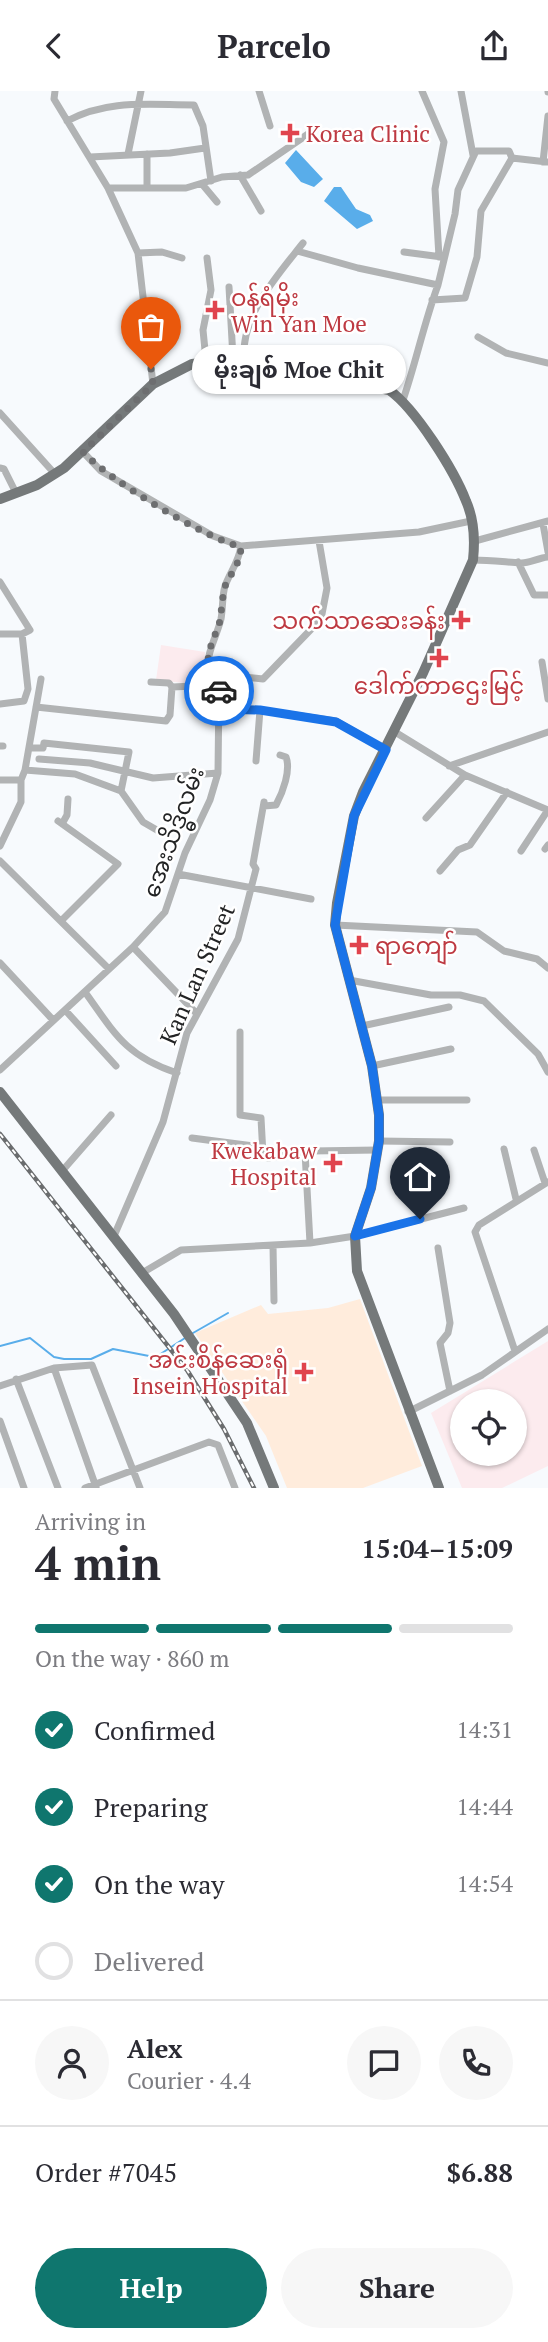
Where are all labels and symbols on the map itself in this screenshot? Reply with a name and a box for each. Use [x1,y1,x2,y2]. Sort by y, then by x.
place label: Korea Clinic [306,118,430,149]
marker: Korea Clinic [280,123,300,143]
place label: ဝန်ရံမိုး Win Yan Moe [231,282,367,339]
pin [121,297,181,369]
marker: ဝန်ရံမိုး Win Yan Moe [205,300,225,320]
callout: မိုးချစ် Moe Chit [193,345,406,393]
place label: သက်သာဆေးခန်း [272,605,445,640]
marker: သက်သာဆေးခန်း [451,610,471,630]
marker: ဒေါက်တာဌေးမြင့် [429,648,449,668]
courier [184,656,254,726]
place label: ဒေါက်တာဌေးမြင့် [354,670,524,705]
street label: အေးသိဒ္ဓိလမ်း [135,762,215,903]
street label: Kan Lan Street [152,898,242,1049]
place label: ရာကျော် [375,930,458,965]
marker: ရာကျော် [349,935,369,955]
place label: Kwekabaw Hospital [211,1135,317,1192]
pin [390,1147,450,1219]
marker: Kwekabaw Hospital [323,1153,343,1173]
place label: အင်းစိန်ဆေးရုံ Insein Hospital [132,1344,288,1401]
marker: အင်းစိန်ဆေးရုံ Insein Hospital [294,1362,314,1382]

